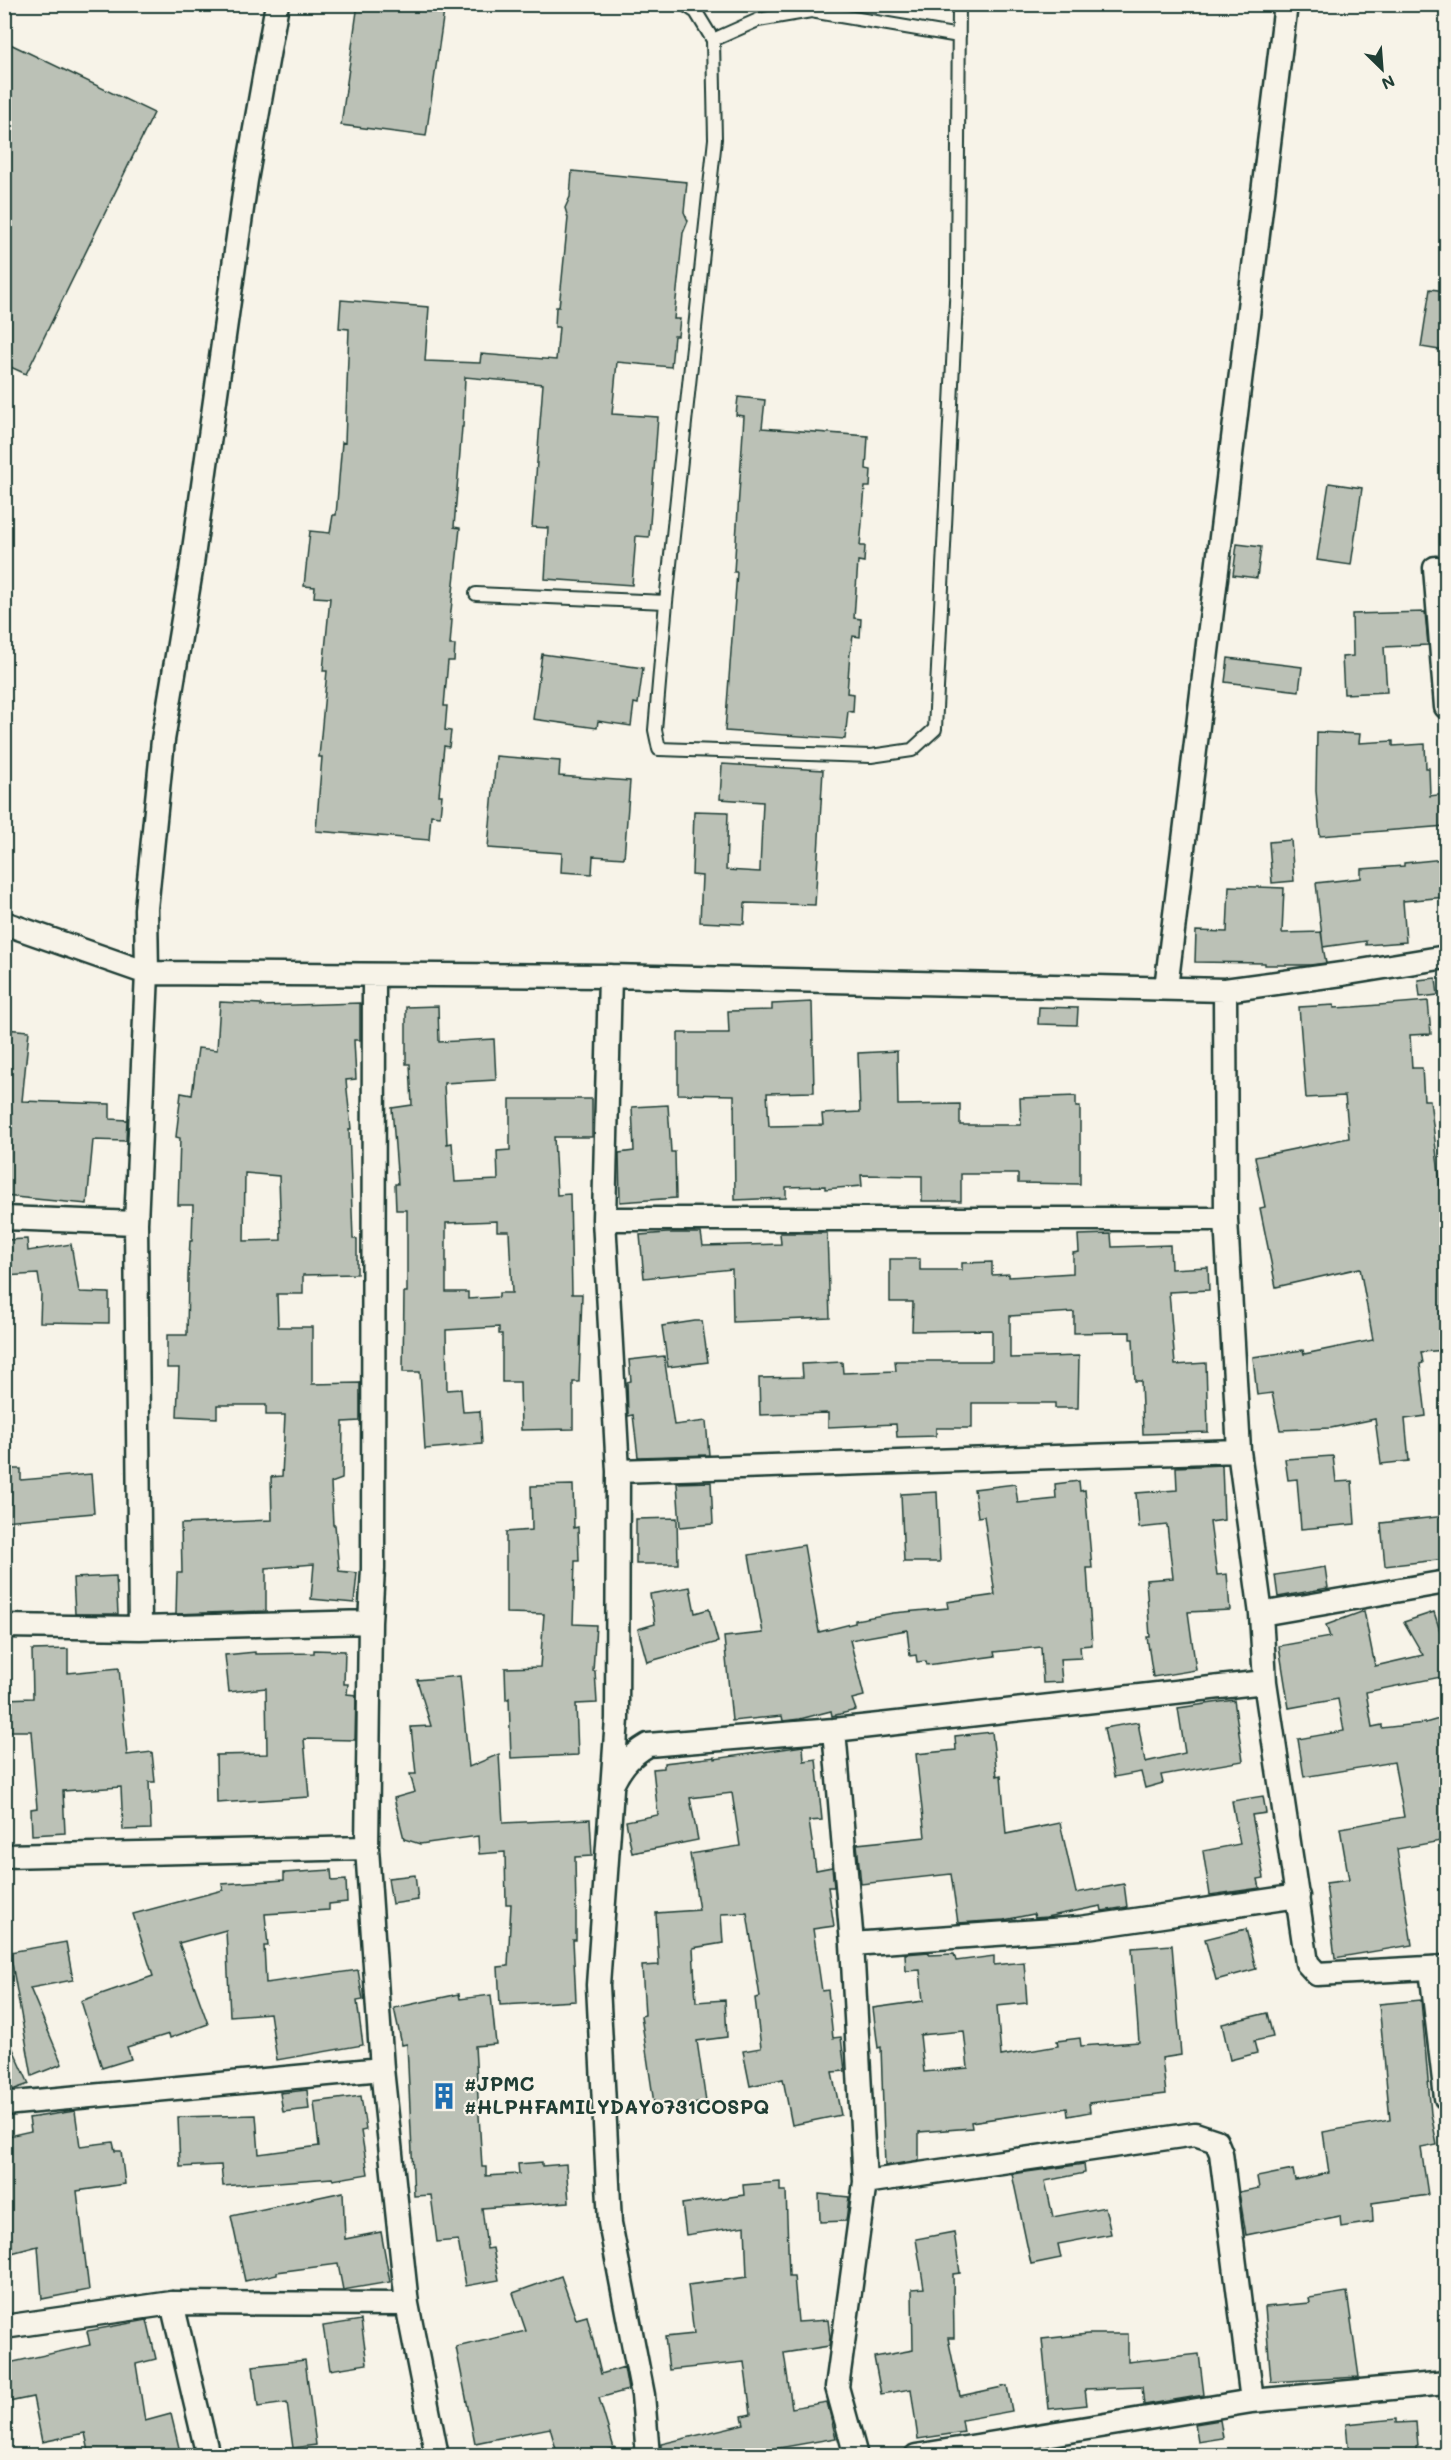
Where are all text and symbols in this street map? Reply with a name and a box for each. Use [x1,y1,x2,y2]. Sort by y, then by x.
north arrow [1352,39,1412,99]
text: N [1379,71,1398,95]
place label: #JPMC #HLPHFAMILYDAY0731COSPQ [464,2070,769,2119]
building icon: #JPMC #HLPHFAMILYDAY0731COSPQ [429,2081,459,2111]

